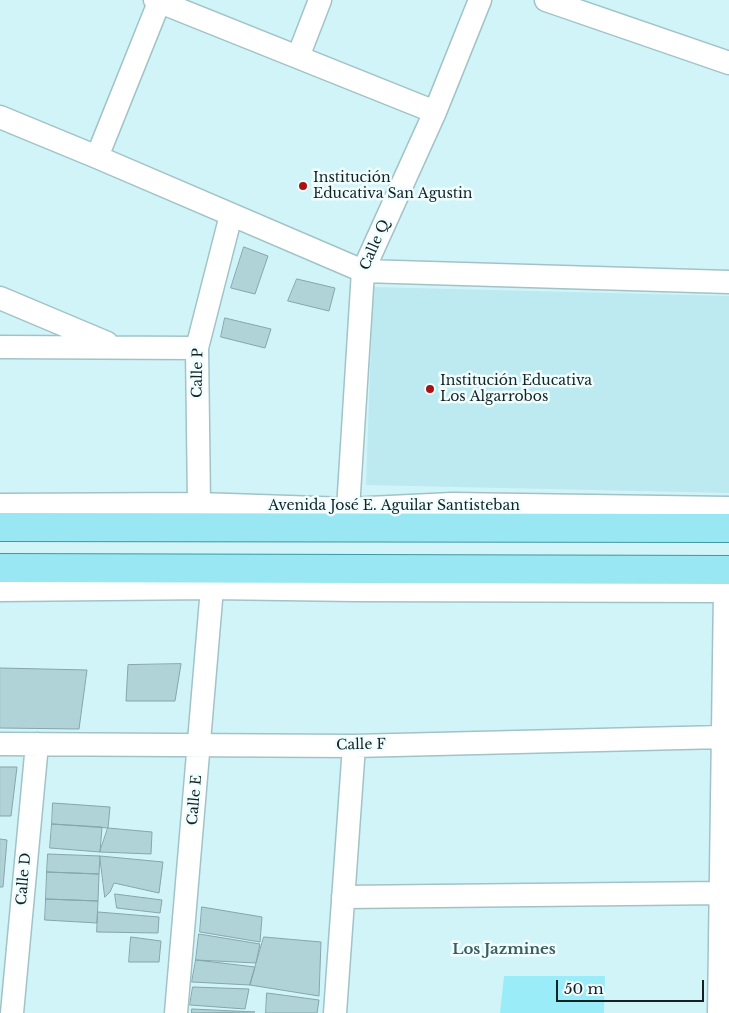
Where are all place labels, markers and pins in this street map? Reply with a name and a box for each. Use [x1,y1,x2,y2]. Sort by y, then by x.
place label: Institución Educativa San Agustin [313,170,473,202]
marker: Institución Educativa San Agustin [297,180,309,192]
place label: Institución Educativa Los Algarrobos [440,373,592,406]
marker: Institución Educativa Los Algarrobos [424,383,436,395]

